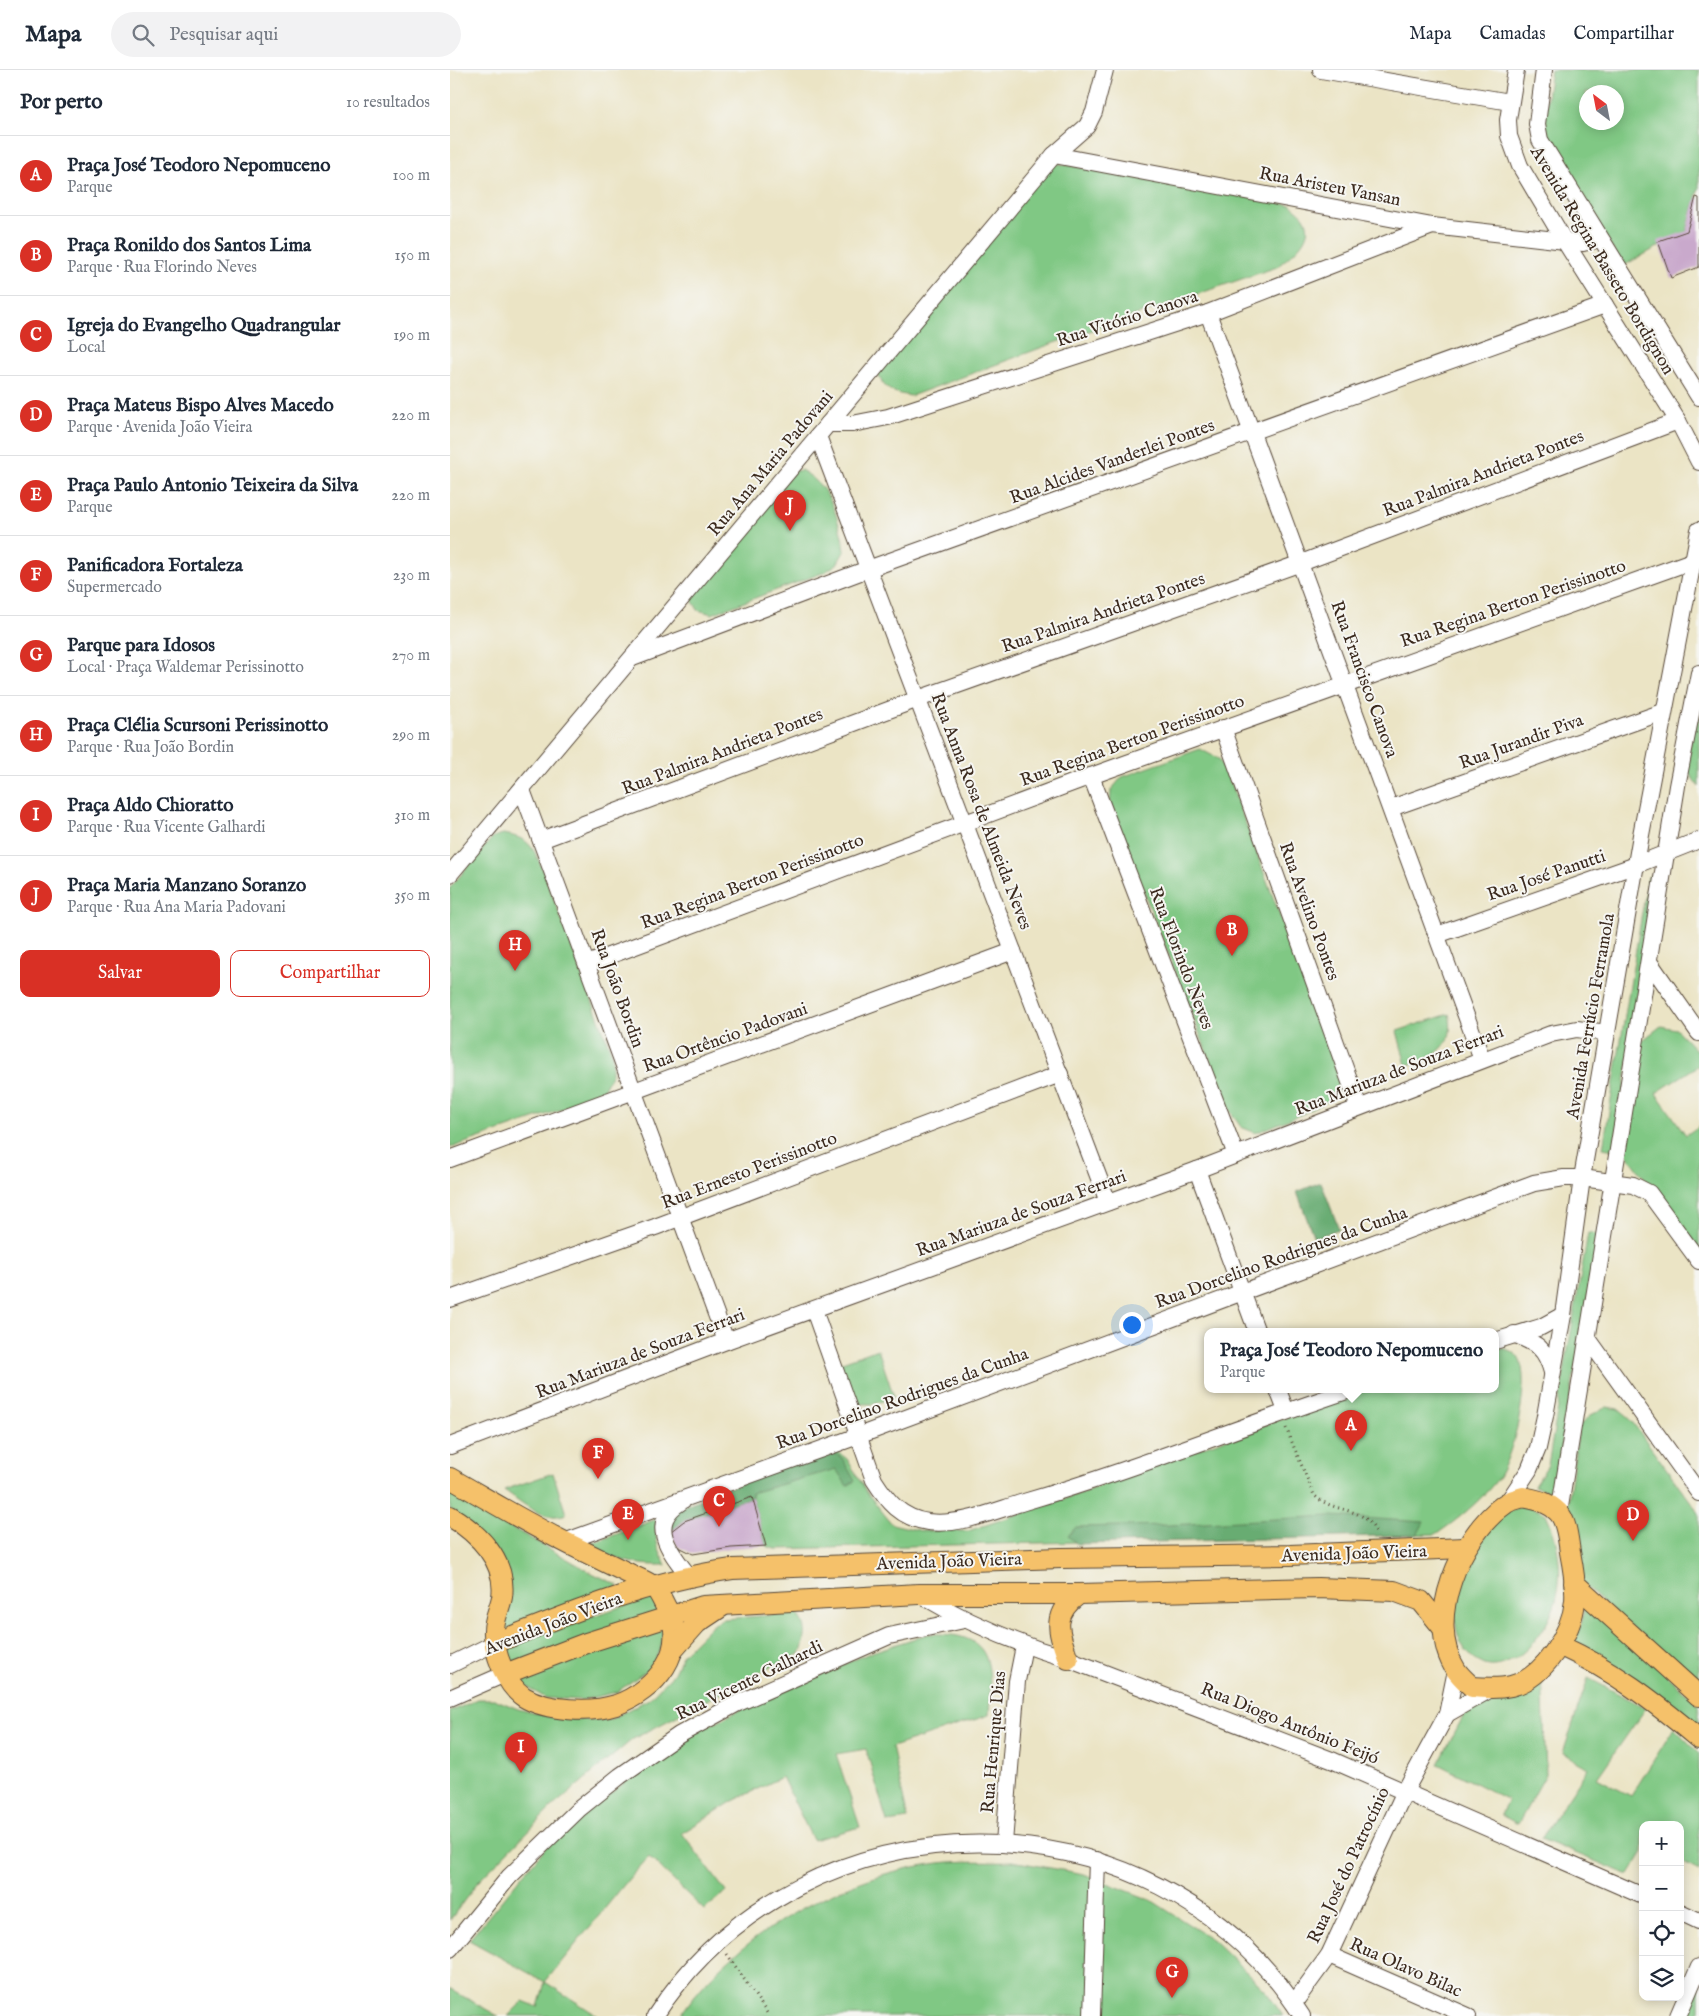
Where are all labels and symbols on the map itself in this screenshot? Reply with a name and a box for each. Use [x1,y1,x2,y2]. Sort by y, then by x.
north arrow [1579,85,1624,130]
street label: Avenida Regina Basseto Bordignon [1524,141,1679,380]
street label: Rua Aristeu Vansan [1257,162,1403,213]
street label: Rua Vitório Canova [1054,286,1201,353]
street label: Rua Ana Maria Padovani [703,386,839,542]
street label: Rua Alcides Vanderlei Pontes [1007,415,1218,510]
street label: Rua Palmira Andrieta Pontes [1380,425,1587,523]
pin: J [774,490,806,531]
street label: Rua Regina Berton Perissinotto [1398,555,1630,654]
street label: Rua Palmira Andrieta Pontes [999,568,1208,659]
street label: Rua Francisco Canova [1324,598,1403,761]
street label: Rua Anna Rosa de Almeida Neves [925,690,1036,933]
street label: Rua Regina Berton Perissinotto [1017,690,1248,793]
street label: Rua Palmira Andrieta Pontes [619,703,826,801]
street label: Rua Jurandir Piva [1456,709,1587,776]
street label: Rua Regina Berton Perissinotto [638,829,868,936]
street label: Rua Avelino Pontes [1273,839,1344,984]
street label: Rua José Panutti [1484,845,1609,907]
street label: Rua Florindo Neves [1143,884,1218,1033]
street label: Avenida Ferrúcio Ferramola [1562,911,1621,1122]
pin: B [1216,915,1248,956]
street label: Rua João Bordin [584,926,649,1051]
pin: H [499,930,531,971]
street label: Rua Ortêncio Padovani [640,998,811,1079]
street label: Rua Mariuza de Souza Ferrari [1292,1021,1507,1122]
street label: Rua Ernesto Perissinotto [658,1127,841,1216]
street label: Rua Mariuza de Souza Ferrari [913,1166,1130,1263]
street label: Rua Dorcelino Rodrigues da Cunha [1152,1202,1411,1315]
street label: Rua Mariuza de Souza Ferrari [533,1304,748,1405]
your location [1119,1312,1145,1338]
street label: Rua Dorcelino Rodrigues da Cunha [773,1343,1032,1456]
pin: A [1335,1410,1367,1451]
pin: F [582,1438,614,1479]
pin: C [703,1486,735,1527]
pin: E [612,1499,644,1540]
pin: D [1617,1500,1649,1541]
street label: Avenida João Vieira [1280,1540,1427,1569]
street label: Avenida João Vieira [875,1548,1022,1577]
street label: Avenida João Vieira [481,1588,626,1662]
street label: Rua Vicente Galhardi [673,1636,827,1727]
street label: Rua Henrique Dias [977,1670,1012,1814]
street label: Rua Diogo Antônio Feijó [1197,1678,1382,1771]
pin: I [505,1732,537,1773]
street label: Rua José do Patrocínio [1303,1783,1396,1948]
street label: Rua Olavo Bilac [1346,1933,1465,2004]
pin: G [1156,1957,1188,1998]

